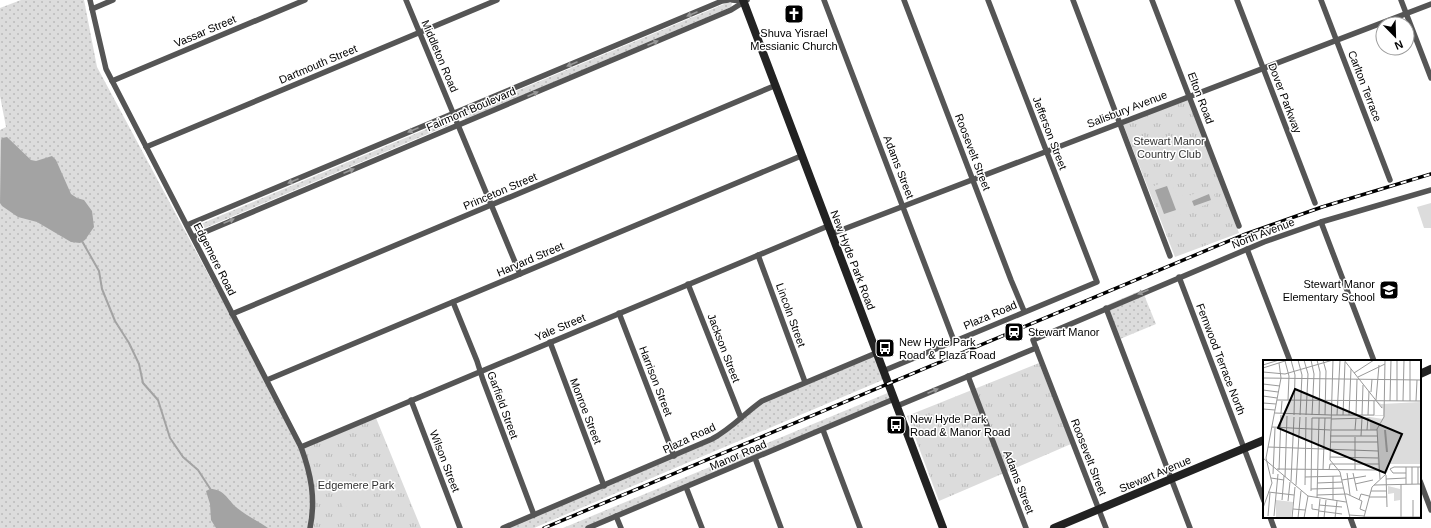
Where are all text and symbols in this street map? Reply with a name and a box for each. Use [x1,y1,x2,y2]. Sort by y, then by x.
church icon: Shuva Yisrael Messianic Church [783,3,805,25]
one-way arrow [685,11,697,17]
street label: Vassar Street [172,13,238,49]
north arrow [1375,16,1415,56]
street label: Middleton Road [419,18,461,94]
place label: Shuva Yisrael Messianic Church [750,27,838,52]
text: N [1393,38,1405,52]
one-way arrow [648,40,659,46]
street label: Dartmouth Street [277,42,359,86]
street label: Carlton Terrace [1346,49,1384,123]
one-way arrow [566,60,578,67]
street label: Dover Parkway [1266,61,1304,135]
street label: Elton Road [1186,70,1216,126]
street label: Fairmont Boulevard [424,85,518,133]
street label: Salisbury Avenue [1085,88,1169,130]
one-way arrow [528,90,540,96]
street label: Jefferson Street [1031,95,1069,171]
street label: Roosevelt Street [953,112,993,192]
one-way arrow [408,127,419,133]
street label: Adams Street [881,134,917,200]
park label: Stewart Manor Country Club [1133,135,1205,160]
one-way arrow [343,168,354,174]
street label: Princeton Street [461,170,539,212]
one-way arrow [287,178,299,184]
street label: New Hyde Park Road [828,208,878,312]
street label: North Avenue [1230,215,1296,251]
one-way arrow [224,218,236,224]
street label: Edgemere Road [191,221,239,297]
street label: Harvard Street [495,240,565,278]
place label: Stewart Manor Elementary School [1283,278,1375,303]
school or university icon: Stewart Manor Elementary School [1378,279,1400,301]
street label: Lincoln Street [774,281,808,349]
one-way arrow [1137,290,1149,296]
street label: Plaza Road [961,298,1019,332]
street label: Fernwood Terrace North [1194,302,1248,416]
street label: Yale Street [533,311,587,343]
street label: Jackson Street [705,312,743,384]
station icon: Stewart Manor [1003,321,1025,343]
place label: Stewart Manor [1028,326,1100,338]
place label: New Hyde Park Road & Plaza Road [899,336,996,361]
bus stop icon: New Hyde Park Road & Plaza Road [874,337,896,359]
street label: Harrison Street [637,344,675,418]
inset map [1263,360,1421,518]
street label: Garfield Street [485,370,521,440]
street label: Monroe Street [568,376,604,446]
one-way arrow [927,388,939,394]
place label: New Hyde Park Road & Manor Road [910,413,1010,438]
bus stop icon: New Hyde Park Road & Manor Road [885,414,907,436]
street label: Roosevelt Street [1069,417,1109,497]
street label: Plaza Road [661,421,717,455]
street label: Wilson Street [428,428,462,494]
street label: Manor Road [708,438,768,472]
street label: Adams Street [1001,449,1037,515]
street label: Stewart Avenue [1117,453,1193,495]
park label: Edgemere Park [318,479,395,491]

